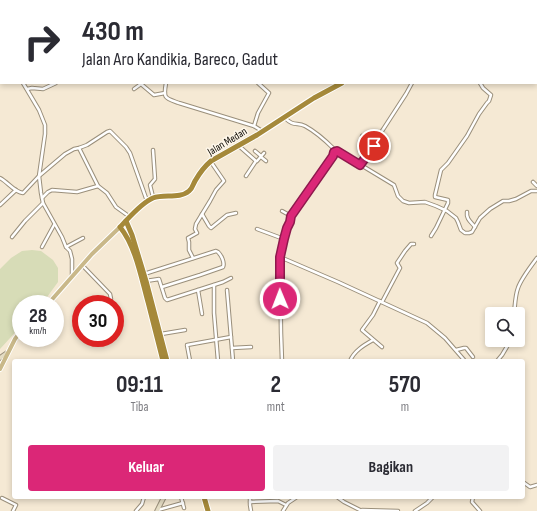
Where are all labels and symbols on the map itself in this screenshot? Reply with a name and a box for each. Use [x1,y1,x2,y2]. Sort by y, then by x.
street label: Jalan Medan [204,124,250,159]
pin [357,129,391,163]
position arrow [259,278,301,320]
speed limit sign: 30 [72,295,124,347]

